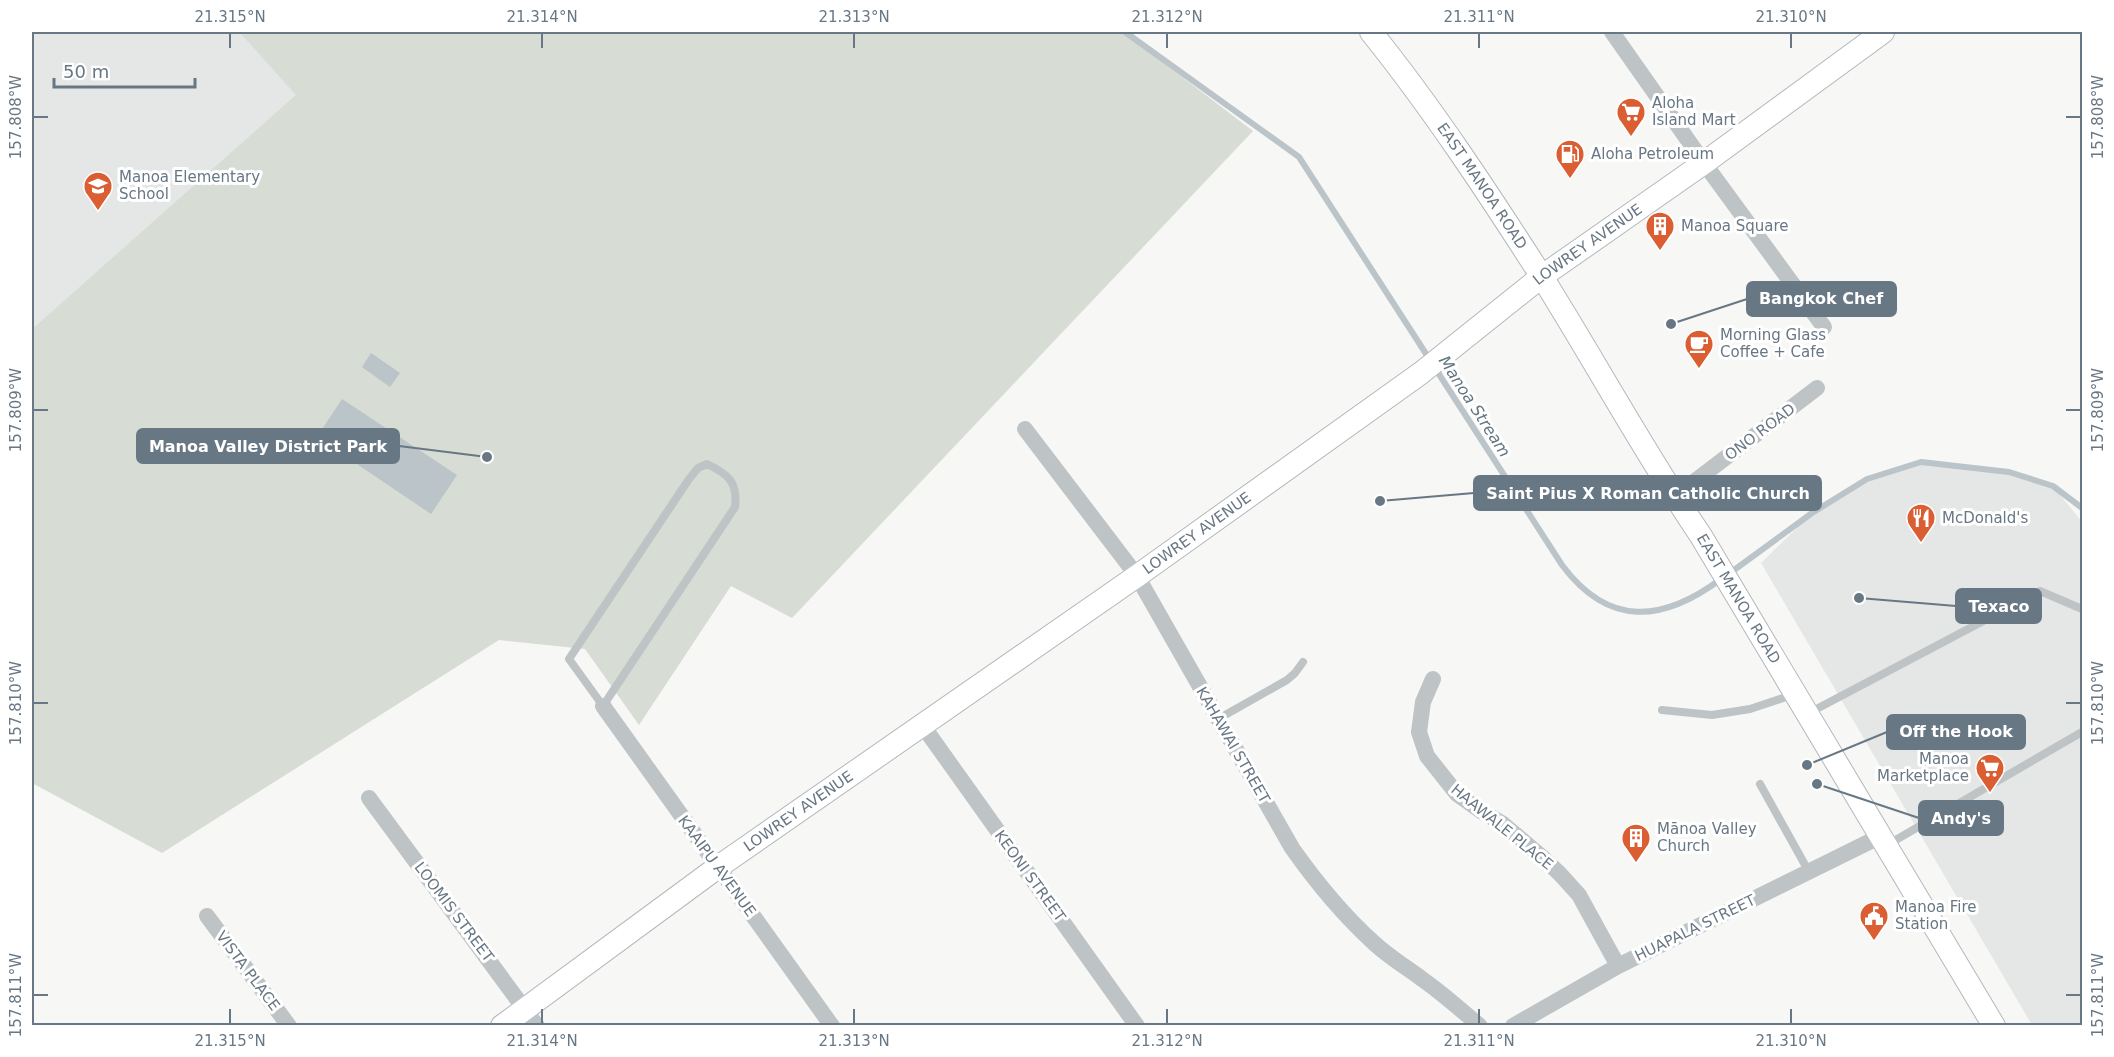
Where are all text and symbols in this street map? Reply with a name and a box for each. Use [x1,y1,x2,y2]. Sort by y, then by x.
text: 21.315°N [194,8,266,26]
text: 21.314°N [506,8,578,26]
text: 21.313°N [818,8,890,26]
text: 21.312°N [1131,8,1203,26]
text: 21.311°N [1443,8,1515,26]
text: 21.310°N [1755,8,1827,26]
scale bar [54,51,195,89]
text: 50 m [63,61,109,82]
text: 157.808°W [7,75,25,159]
text: 157.808°W [2089,75,2107,159]
place label: Aloha Island Mart [1652,94,1736,129]
supermarket icon: Aloha Island Mart [1615,96,1647,138]
street label: EAST MANOA ROAD [1433,120,1531,253]
fuel station icon: Aloha Petroleum [1554,138,1586,180]
place label: Aloha Petroleum [1591,145,1714,163]
place label: Manoa Elementary School [119,168,260,203]
school or university icon: Manoa Elementary School [82,170,114,212]
street label: LOWREY AVENUE [1529,200,1646,289]
building icon: Manoa Square [1644,210,1676,252]
place label: Manoa Square [1681,217,1789,235]
callout: Bangkok Chef [1747,282,1896,316]
text: Bangkok Chef [1759,289,1884,308]
place label: Morning Glass Coffee + Cafe [1720,326,1826,361]
cafe icon: Morning Glass Coffee + Cafe [1683,328,1715,370]
water label: Manoa Stream [1435,352,1514,460]
text: 157.809°W [7,368,25,452]
text: 157.809°W [2089,368,2107,452]
street label: ONO ROAD [1721,400,1799,464]
callout: Manoa Valley District Park [137,429,399,463]
text: Manoa Valley District Park [149,437,387,456]
callout: Saint Pius X Roman Catholic Church [1474,476,1821,510]
text: Saint Pius X Roman Catholic Church [1486,484,1810,503]
street label: LOWREY AVENUE [1139,488,1255,578]
restaurant icon: McDonald's [1905,502,1937,544]
place label: McDonald's [1942,509,2028,527]
street label: EAST MANOA ROAD [1693,531,1784,667]
callout: Texaco [1956,589,2041,623]
text: Texaco [1968,597,2030,616]
text: 157.810°W [7,661,25,745]
text: 157.810°W [2089,661,2107,745]
street label: KAHAWAI STREET [1192,684,1274,807]
callout: Off the Hook [1887,715,2025,749]
text: Off the Hook [1899,722,2013,741]
place label: Manoa Marketplace [1877,750,1969,785]
supermarket icon: Manoa Marketplace [1974,752,2006,794]
street label: LOWREY AVENUE [740,767,856,855]
street label: HAAWALE PLACE [1447,780,1557,874]
callout: Andy's [1919,801,2003,835]
text: Andy's [1931,809,1991,828]
street label: KAAIPU AVENUE [674,812,760,920]
place label: Mānoa Valley Church [1657,820,1757,855]
building icon: Mānoa Valley Church [1620,822,1652,864]
street label: KEONI STREET [991,827,1070,926]
street label: LOOMIS STREET [411,859,498,966]
street label: HUAPALA STREET [1632,891,1759,965]
place label: Manoa Fire Station [1895,898,1977,933]
public building icon: Manoa Fire Station [1858,900,1890,942]
street label: VISTA PLACE [212,928,284,1014]
text: 157.811°W [7,953,25,1037]
text: 157.811°W [2089,953,2107,1037]
text: 21.315°N [194,1032,266,1050]
text: 21.314°N [506,1032,578,1050]
text: 21.313°N [818,1032,890,1050]
text: 21.312°N [1131,1032,1203,1050]
text: 21.311°N [1443,1032,1515,1050]
text: 21.310°N [1755,1032,1827,1050]

